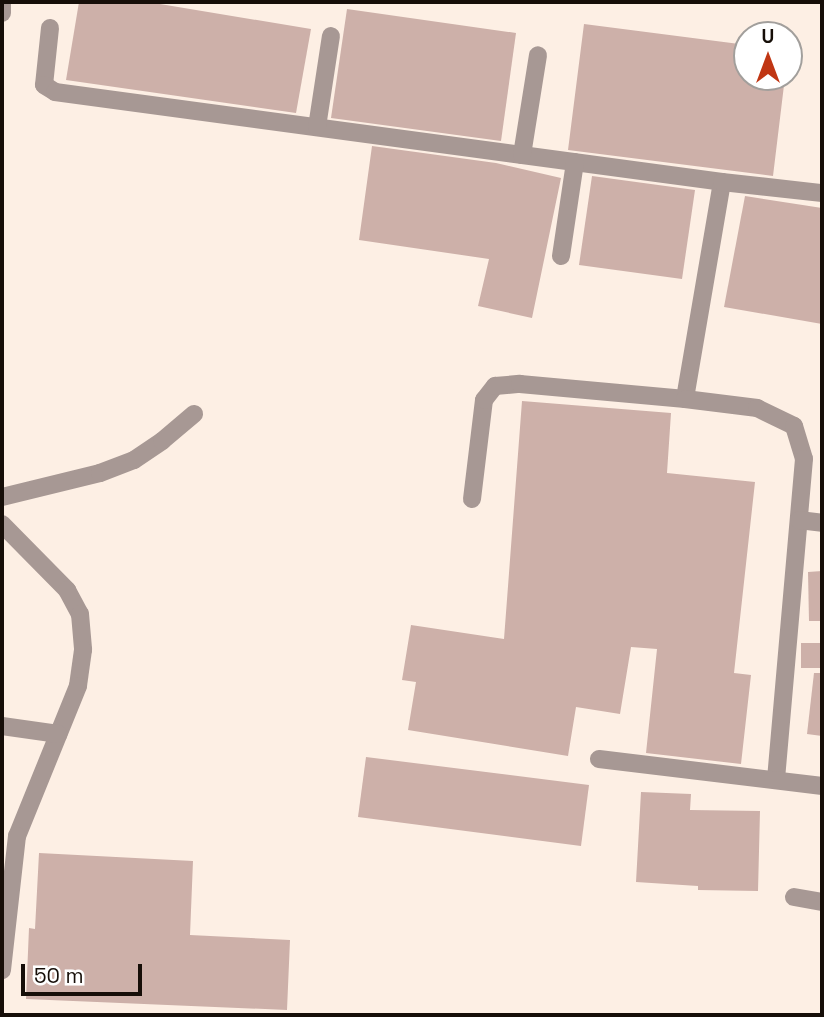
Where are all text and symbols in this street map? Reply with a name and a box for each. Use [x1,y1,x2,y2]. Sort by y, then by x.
north arrow [733,21,803,91]
text: U [762,24,774,49]
scale bar [24,950,145,994]
text: 50 m [34,962,84,989]

